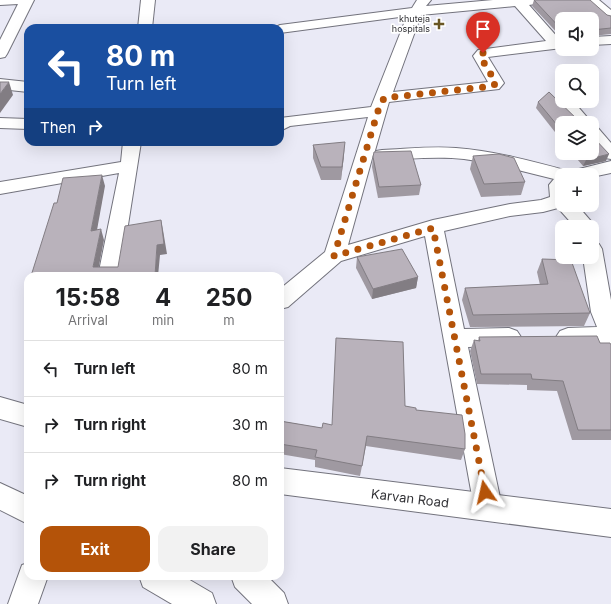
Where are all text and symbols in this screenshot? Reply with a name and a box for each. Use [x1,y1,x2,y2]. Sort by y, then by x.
pin [466,12,500,53]
map controls [555,12,599,264]
button: sound [555,12,599,56]
place label: khuteja hospitals [392,13,430,34]
marker: khuteja hospitals [433,18,445,30]
icon: arrive [472,18,494,40]
text: 80 m [106,39,175,73]
icon: left [40,40,92,92]
button: search [555,64,599,108]
text: Turn left [106,73,176,94]
icon: right [84,116,106,138]
button: layers [555,116,599,160]
text: Then [40,118,76,137]
button: + [555,168,599,212]
button: − [555,220,599,264]
text: 15:58 [56,283,120,312]
text: 4 [155,283,171,312]
text: 250 [206,283,252,312]
text: Arrival [68,312,108,328]
text: min [152,312,174,328]
text: m [223,312,235,328]
icon: left [40,358,62,380]
text: Turn left [74,359,135,378]
text: 80 m [232,359,268,378]
icon: right [40,414,62,436]
text: Turn right [74,415,146,434]
text: 30 m [232,415,268,434]
icon: right [40,470,62,492]
text: Turn right [74,471,146,490]
text: 80 m [232,471,268,490]
position arrow [464,471,506,513]
street label: Karvan Road [370,485,450,511]
button: Exit [40,526,150,572]
button: Share [158,526,268,572]

